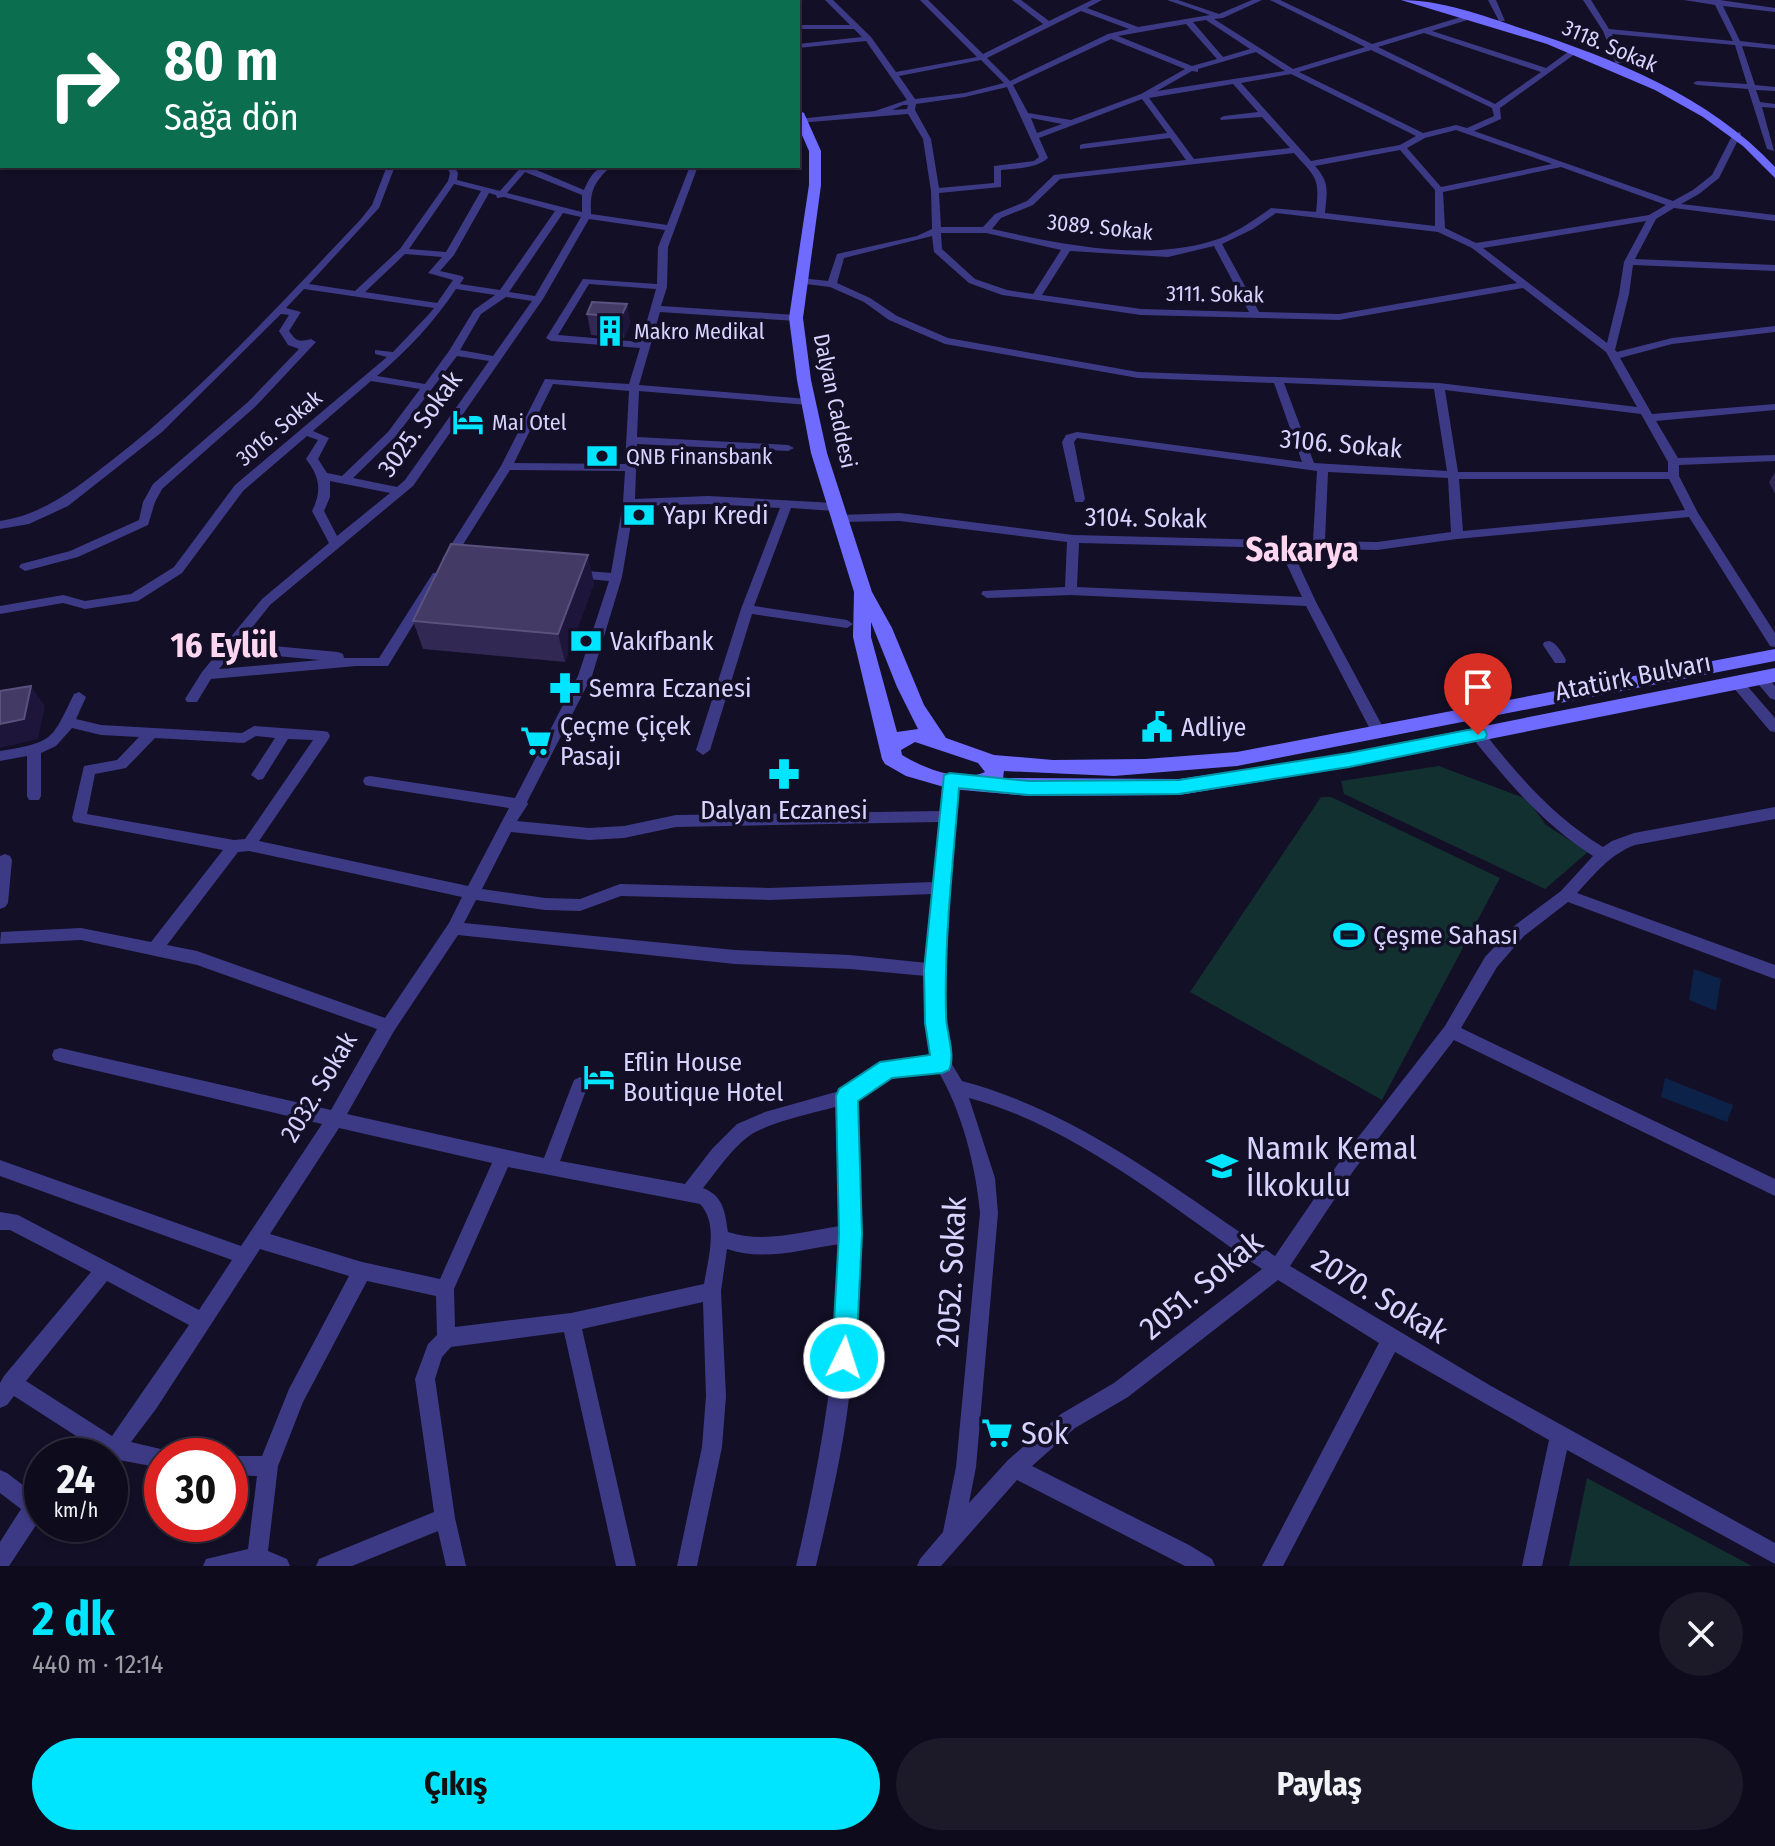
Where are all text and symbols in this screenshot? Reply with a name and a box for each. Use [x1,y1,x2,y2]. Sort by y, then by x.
street label: 3118. Sokak [1558,14,1662,78]
text: 80 m [164,28,279,95]
icon: right [32,32,136,136]
text: Sağa dön [164,96,299,140]
street label: 3089. Sokak [1046,208,1155,246]
street label: 3111. Sokak [1166,280,1265,308]
building icon: Makro Medikal [593,314,627,348]
place label: Makro Medikal [634,318,765,345]
street label: Dalyan Caddesi [808,331,862,471]
street label: 3025. Sokak [371,364,469,483]
street label: 3016. Sokak [231,384,328,472]
hotel icon: Mai Otel [451,405,485,439]
place label: Mai Otel [492,409,567,436]
street label: 3106. Sokak [1279,423,1404,465]
bank icon: QNB Finansbank [585,439,619,473]
place label: QNB Finansbank [626,443,773,470]
bank icon: Yapı Kredi [622,498,656,532]
place label: Yapı Kredi [663,500,769,531]
street label: 3104. Sokak [1085,501,1208,535]
district label: Sakarya [1245,529,1359,570]
bank icon: Vakıfbank [569,624,603,658]
district label: 16 Eylül [170,625,278,666]
place label: Vakıfbank [610,626,715,657]
street label: Atatürk Bulvarı [1552,647,1714,707]
pin [1444,653,1512,735]
icon: arrive [1456,665,1500,709]
pharmacy icon: Semra Eczanesi [548,671,582,705]
place label: Semra Eczanesi [589,673,752,704]
public building icon: Adliye [1140,710,1174,744]
place label: Çeçme Çiçek Pasajı [560,711,692,772]
place label: Adliye [1181,712,1246,743]
supermarket icon: Çeçme Çiçek Pasajı [519,724,553,758]
pharmacy icon: Dalyan Eczanesi [767,757,801,791]
place label: Dalyan Eczanesi [700,795,868,826]
sports icon: Çeşme Sahası [1332,918,1366,952]
place label: Çeşme Sahası [1373,920,1518,951]
street label: 2032. Sokak [274,1026,364,1147]
place label: Eflin House Boutique Hotel [623,1047,783,1108]
hotel icon: Eflin House Boutique Hotel [582,1060,616,1094]
place label: Namık Kemal İlkokulu [1246,1129,1417,1204]
school or university icon: Namık Kemal İlkokulu [1205,1149,1239,1183]
street label: 2052. Sokak [928,1195,974,1349]
street label: 2051. Sokak [1132,1223,1270,1347]
street label: 2070. Sokak [1305,1241,1455,1351]
position arrow [802,1316,886,1400]
place label: Sok [1021,1414,1069,1452]
supermarket icon: Sok [980,1416,1014,1450]
speed limit sign: 30 [144,1438,248,1542]
text: 24 [57,1456,95,1504]
text: km/h [54,1498,98,1522]
text: 2 dk [32,1590,115,1648]
button: close [1659,1592,1743,1676]
text: 440 m · 12:14 [32,1649,163,1680]
button: Çıkış [32,1738,880,1830]
button: Paylaş [896,1738,1743,1830]

